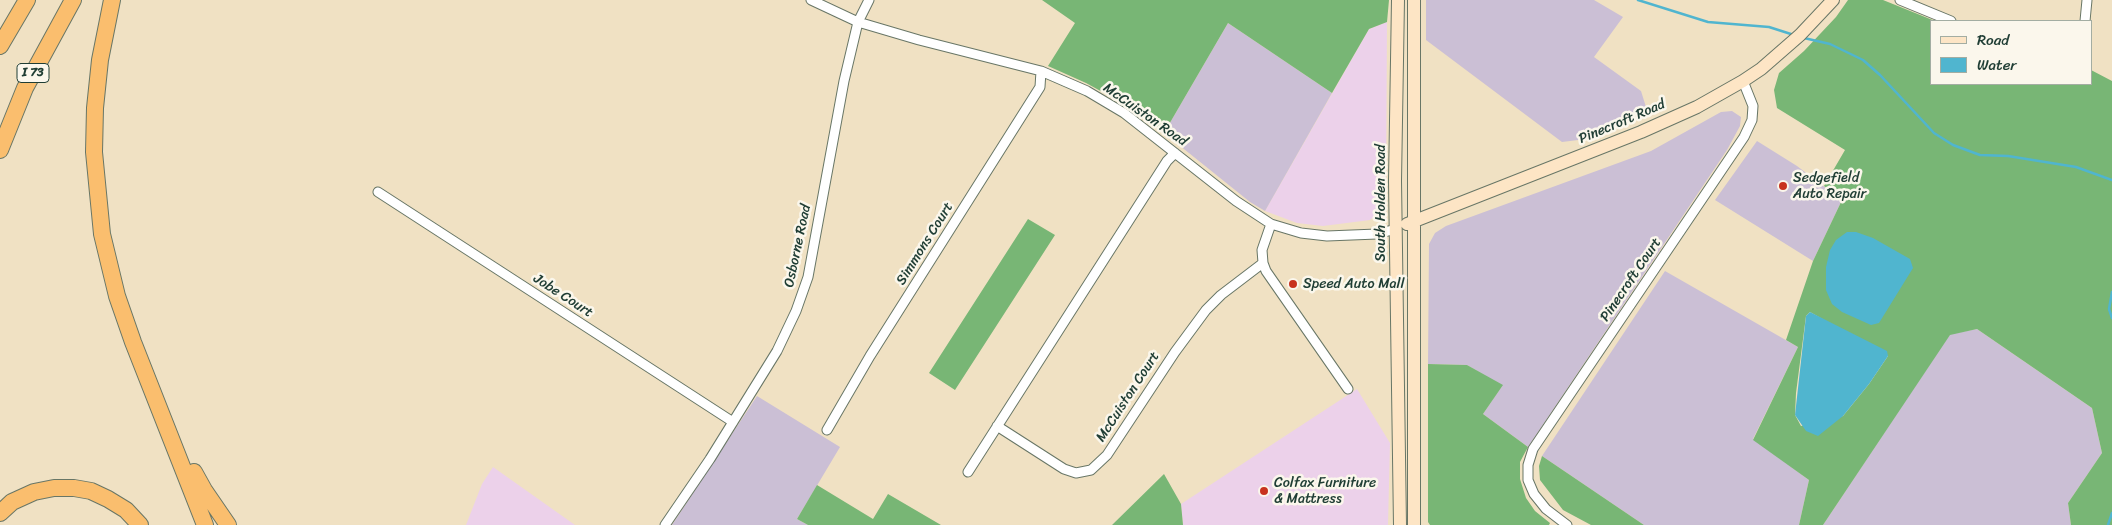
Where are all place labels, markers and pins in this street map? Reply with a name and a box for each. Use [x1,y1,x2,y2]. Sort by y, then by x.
place label: Sedgefield Auto Repair [1793,170,1866,202]
marker: Sedgefield Auto Repair [1777,180,1789,192]
place label: Speed Auto Mall [1303,276,1405,292]
marker: Speed Auto Mall [1287,278,1299,290]
place label: Colfax Furniture & Mattress [1274,475,1376,508]
marker: Colfax Furniture & Mattress [1258,485,1270,497]

